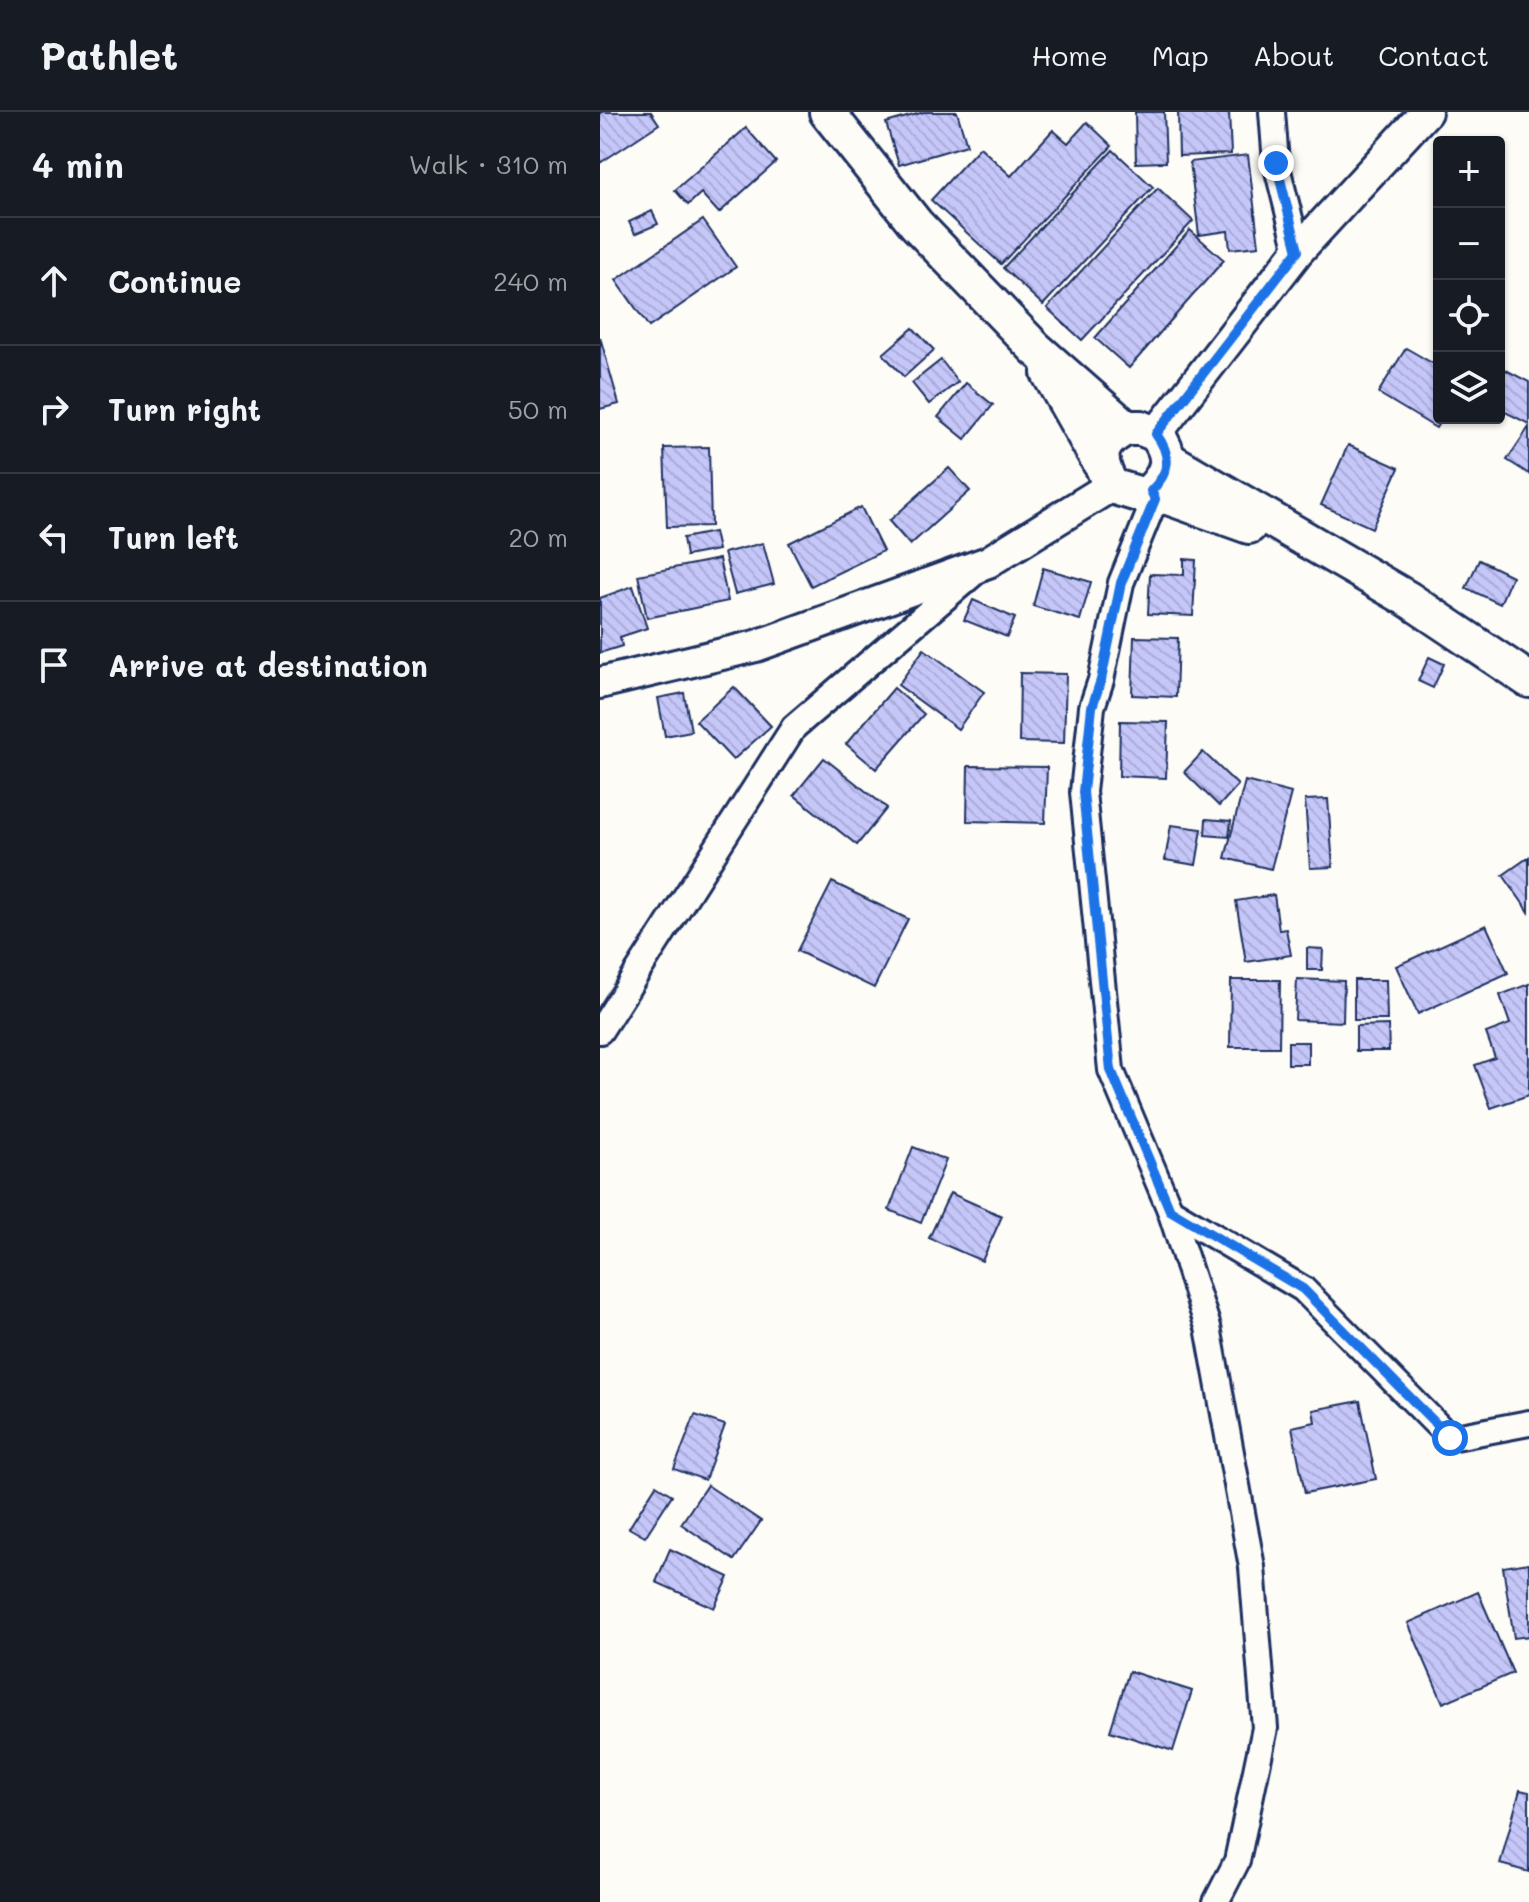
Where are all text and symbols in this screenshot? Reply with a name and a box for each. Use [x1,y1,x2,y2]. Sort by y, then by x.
text: Pathlet [40,30,178,80]
text: Home [1032,37,1108,73]
text: Map [1152,37,1209,73]
text: About [1253,37,1334,73]
text: Contact [1378,37,1489,73]
map controls [1433,136,1505,424]
button: + [1433,136,1505,208]
text: 4 min [32,142,124,187]
route end [1258,145,1294,181]
text: Walk · 310 m [409,147,568,181]
button: − [1433,208,1505,280]
icon: ahead [32,259,76,303]
text: Continue [108,261,241,301]
text: 240 m [493,264,568,298]
button: locate [1433,280,1505,352]
button: layers [1433,352,1505,424]
icon: right [32,387,76,431]
text: Turn right [108,389,261,429]
text: 50 m [508,392,568,426]
icon: left [32,515,76,559]
text: Turn left [108,517,239,557]
text: 20 m [508,520,568,554]
icon: arrive [32,643,76,687]
text: Arrive at destination [108,645,428,685]
route start [1432,1420,1468,1456]

